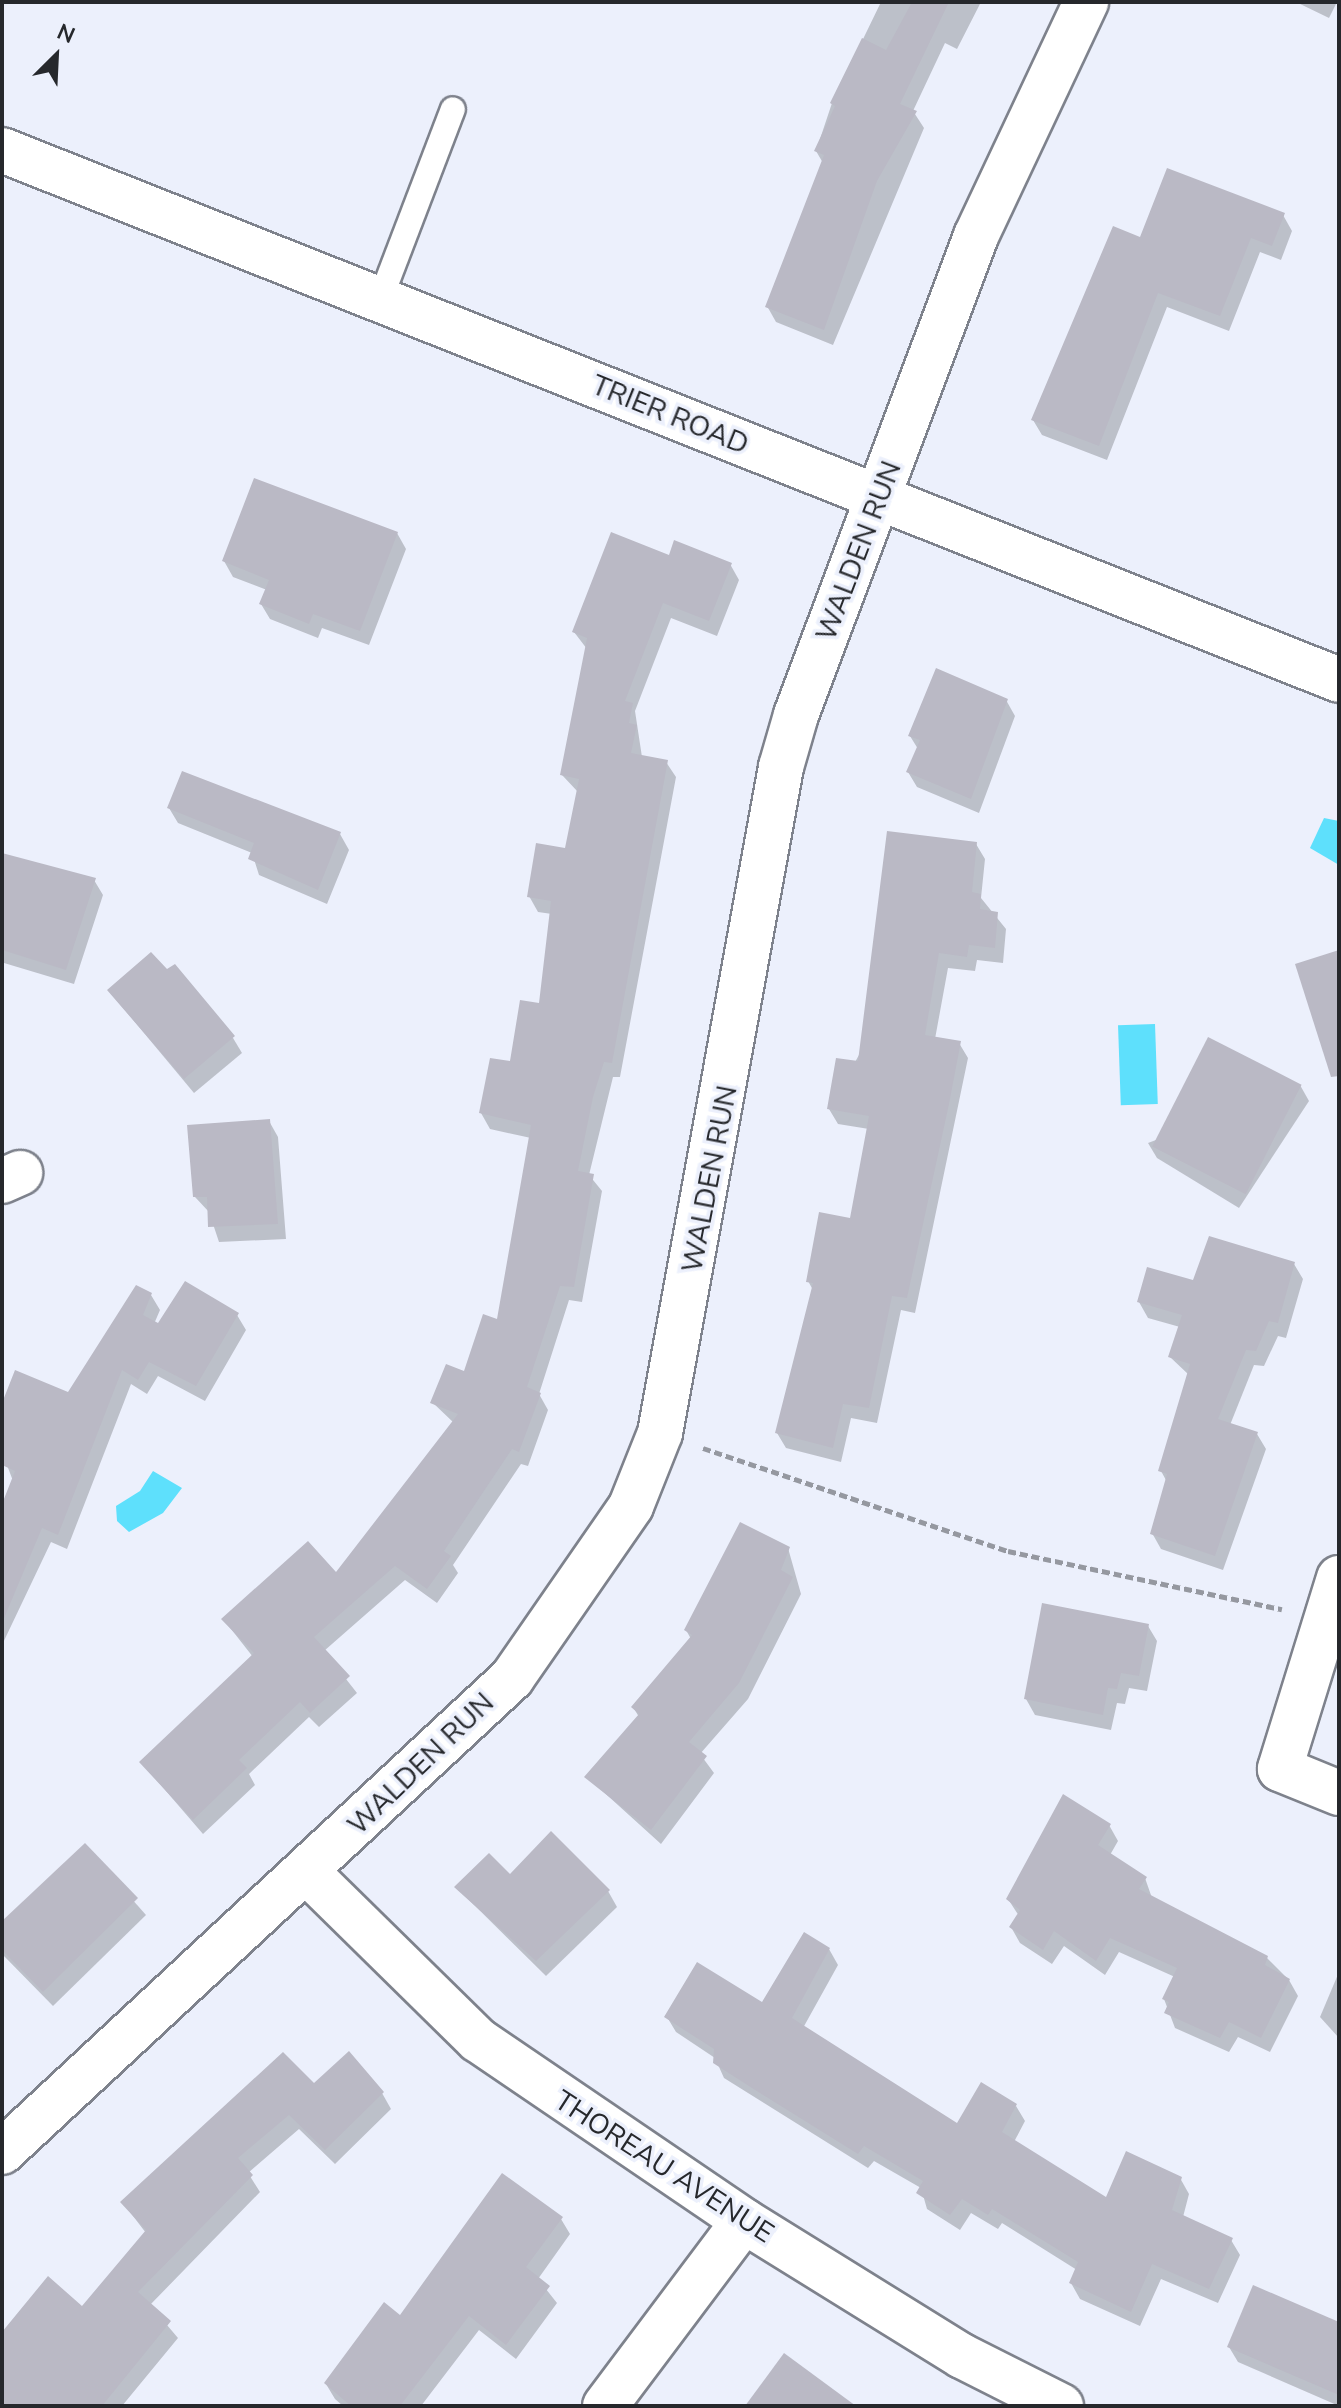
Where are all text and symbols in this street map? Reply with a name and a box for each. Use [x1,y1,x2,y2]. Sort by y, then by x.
north arrow [16,16,96,96]
text: N [52,17,79,51]
street label: TRIER ROAD [587,368,753,462]
street label: WALDEN RUN [809,456,909,646]
street label: WALDEN RUN [675,1083,745,1275]
street label: WALDEN RUN [341,1686,501,1842]
street label: THOREAU AVENUE [548,2084,780,2250]

